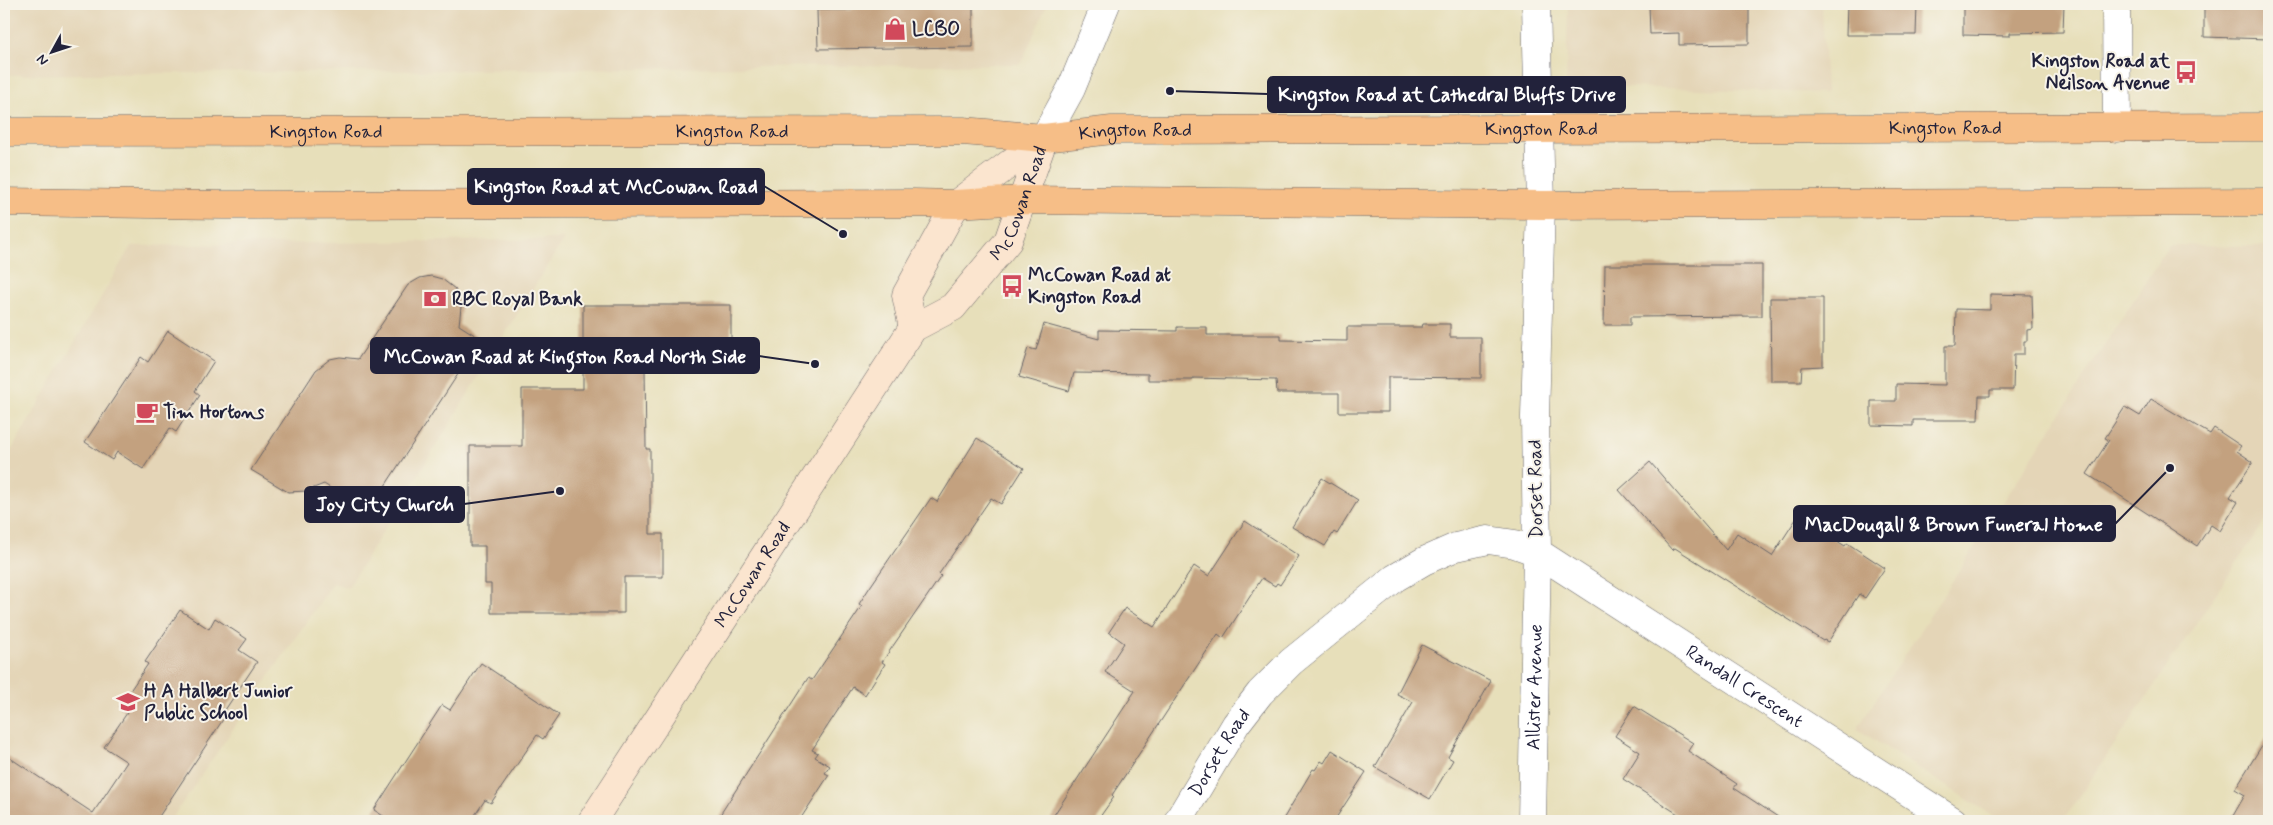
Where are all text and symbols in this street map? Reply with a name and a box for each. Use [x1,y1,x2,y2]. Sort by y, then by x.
shop icon: LCBO [882,16,908,42]
place label: LCBO [912,17,960,42]
north arrow [28,28,78,78]
place label: Kingston Road at Neilson Avenue [2032,49,2171,96]
text: N [33,50,53,69]
bus stop icon: Kingston Road at Neilson Avenue [2173,59,2199,85]
callout: Kingston Road at Cathedral Bluffs Drive [1268,77,1625,112]
text: Kingston Road at Cathedral Bluffs Drive [1278,82,1616,111]
street label: Kingston Road [1889,115,2002,142]
street label: Kingston Road [1485,116,1598,143]
street label: Kingston Road [1077,117,1192,146]
street label: Kingston Road [269,119,383,146]
street label: Kingston Road [675,119,789,146]
street label: McCowan Road [984,143,1053,266]
callout: Kingston Road at McCowan Road [468,169,764,204]
text: Kingston Road at McCowan Road [474,174,758,203]
place label: McCowan Road at Kingston Road [1028,263,1171,313]
bus stop icon: McCowan Road at Kingston Road [999,273,1025,299]
bank icon: RBC Royal Bank [422,286,448,312]
place label: RBC Royal Bank [452,287,583,312]
callout: McCowan Road at Kingston Road North Side [371,338,759,373]
text: McCowan Road at Kingston Road North Side [384,344,746,373]
cafe icon: Tim Hortons [134,399,160,425]
place label: Tim Hortons [163,400,265,425]
street label: Dorset Road [1523,439,1549,539]
callout: Joy City Church [305,487,464,522]
text: Joy City Church [316,492,455,519]
callout: MacDougall & Brown Funeral Home [1794,506,2115,541]
text: MacDougall & Brown Funeral Home [1805,512,2103,539]
street label: McCowan Road [709,517,796,633]
street label: Allister Avenue [1521,624,1548,750]
street label: Randall Crescent [1681,639,1808,734]
place label: H A Halbert Junior Public School [144,679,294,726]
school or university icon: H A Halbert Junior Public School [115,689,141,715]
street label: Dorset Road [1183,703,1256,801]

